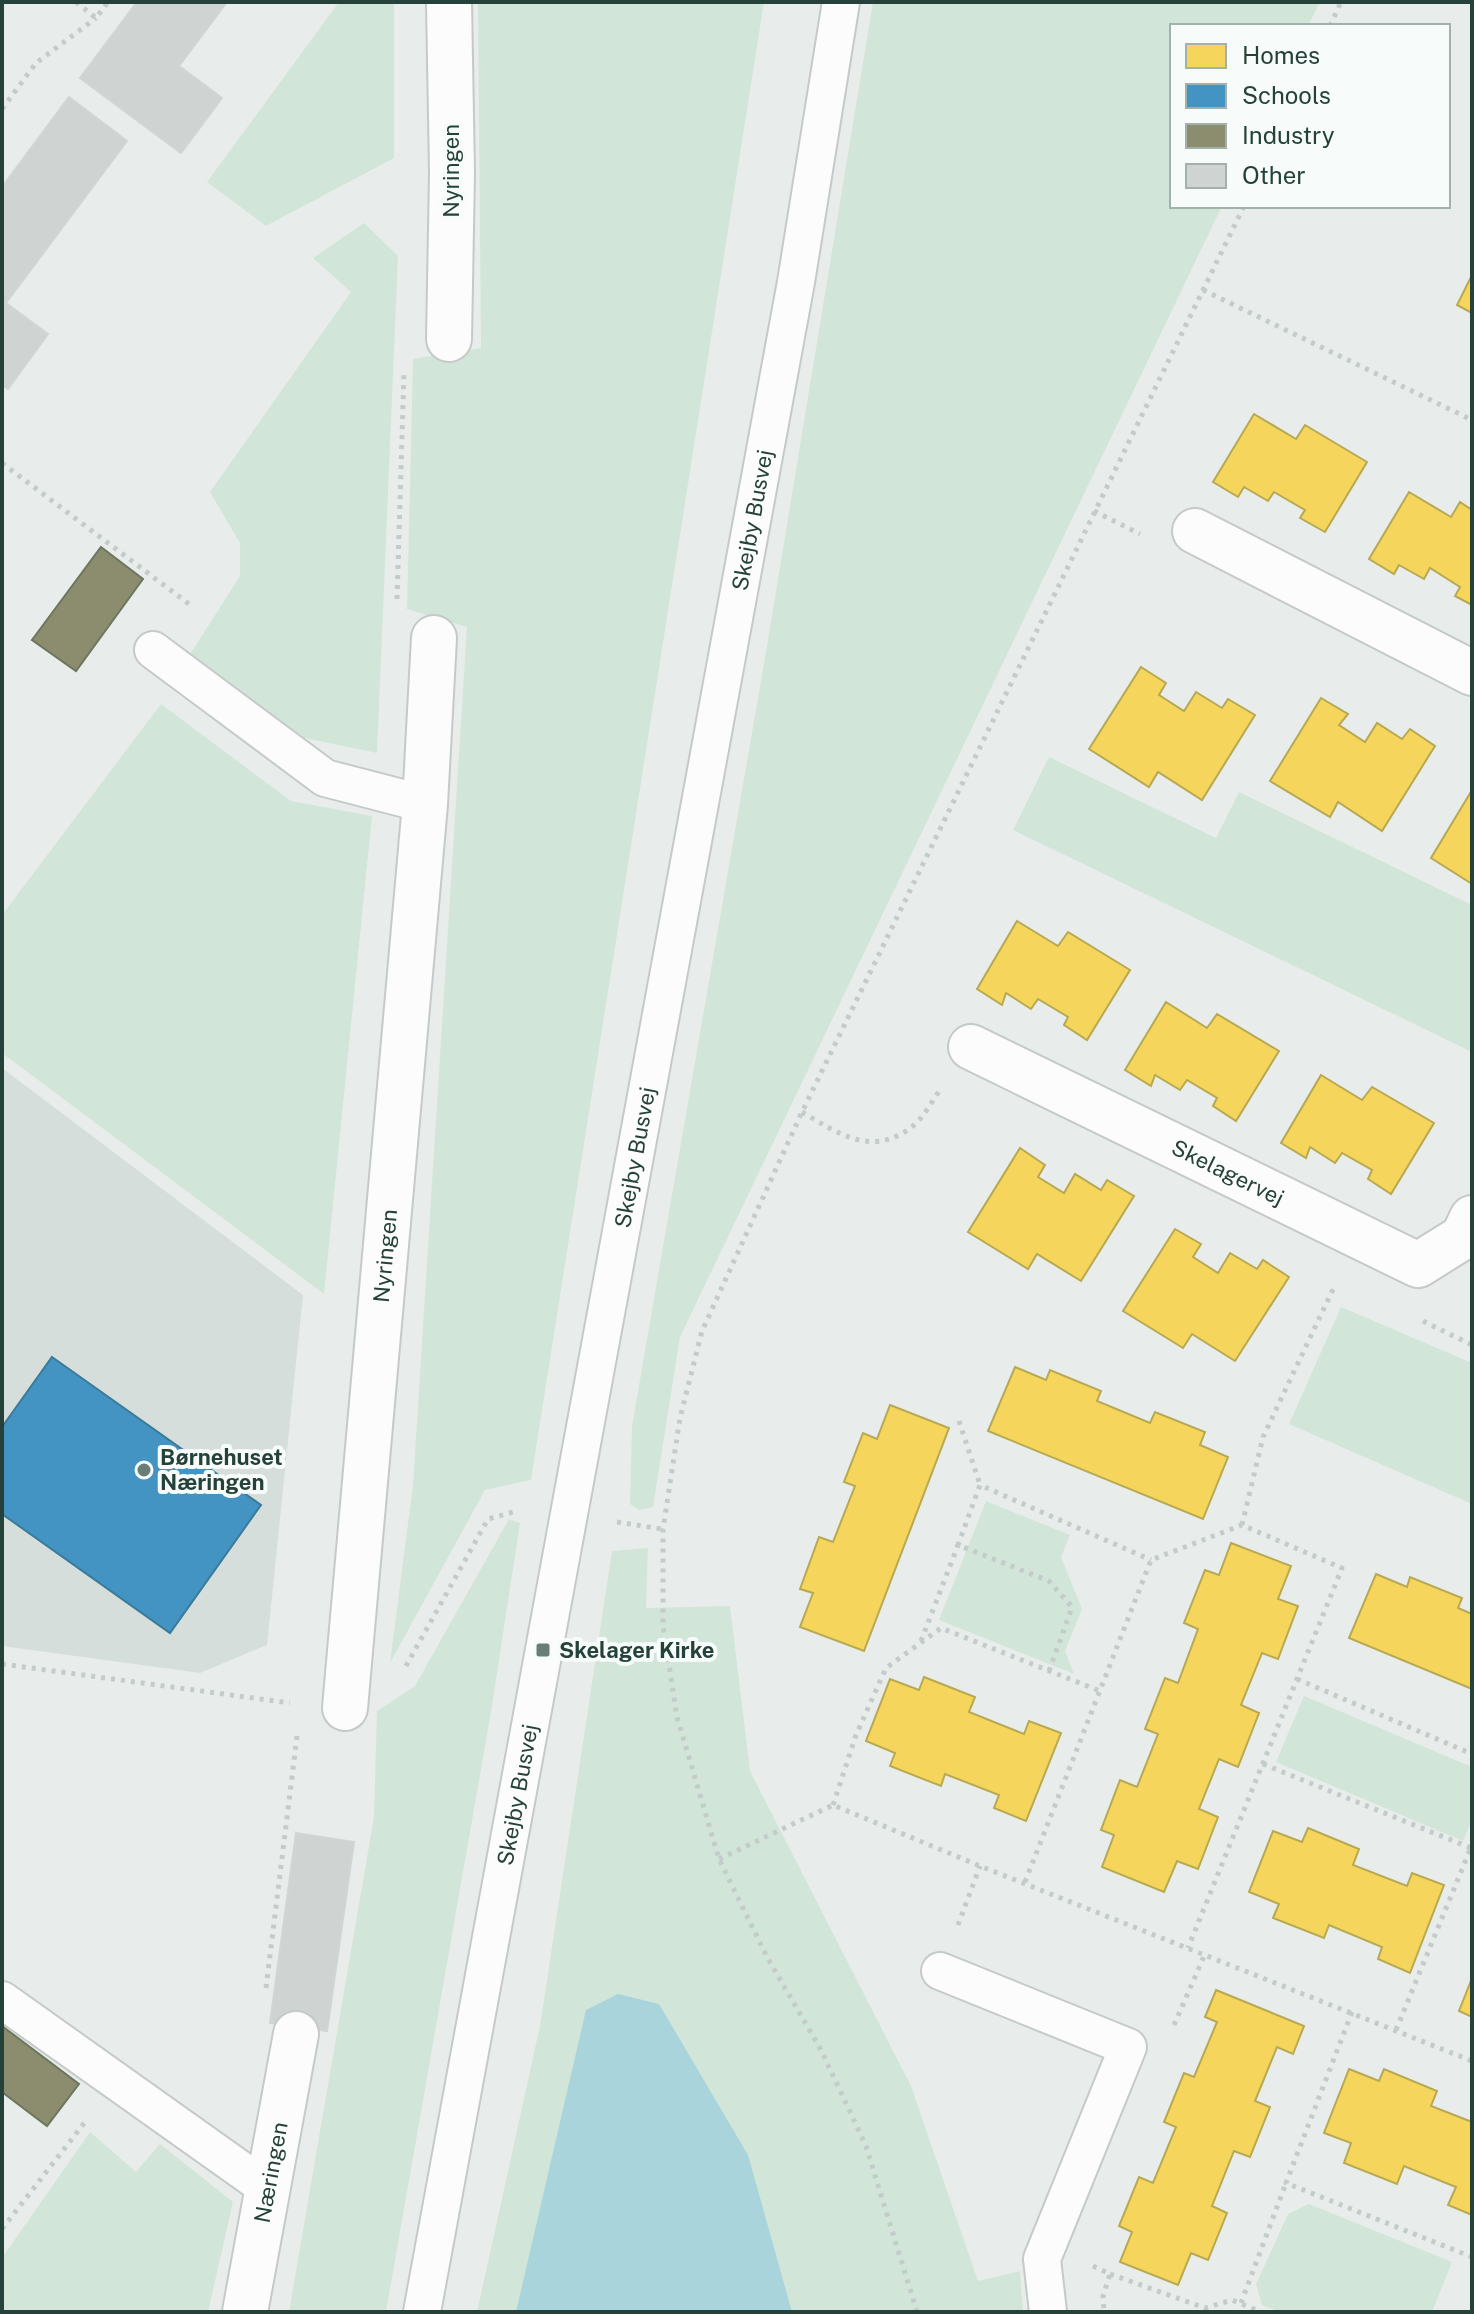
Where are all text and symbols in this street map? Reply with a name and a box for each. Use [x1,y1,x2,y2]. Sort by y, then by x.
legend [1170,24,1450,208]
text: Homes [1242,41,1320,69]
text: Schools [1242,81,1331,109]
text: Industry [1242,121,1335,149]
street label: Nyringen [438,124,464,218]
text: Other [1242,161,1306,189]
street label: Skejby Busvej [726,448,778,593]
street label: Skejby Busvej [609,1085,660,1230]
street label: Skelagervej [1168,1134,1288,1211]
street label: Nyringen [368,1208,402,1304]
place label: Børnehuset Næringen [160,1444,283,1495]
marker: Børnehuset Næringen [135,1461,153,1479]
place label: Skelager Kirke [559,1637,715,1663]
marker: Skelager Kirke [534,1641,552,1659]
street label: Skejby Busvej [492,1722,543,1867]
street label: Næringen [249,2120,293,2225]

